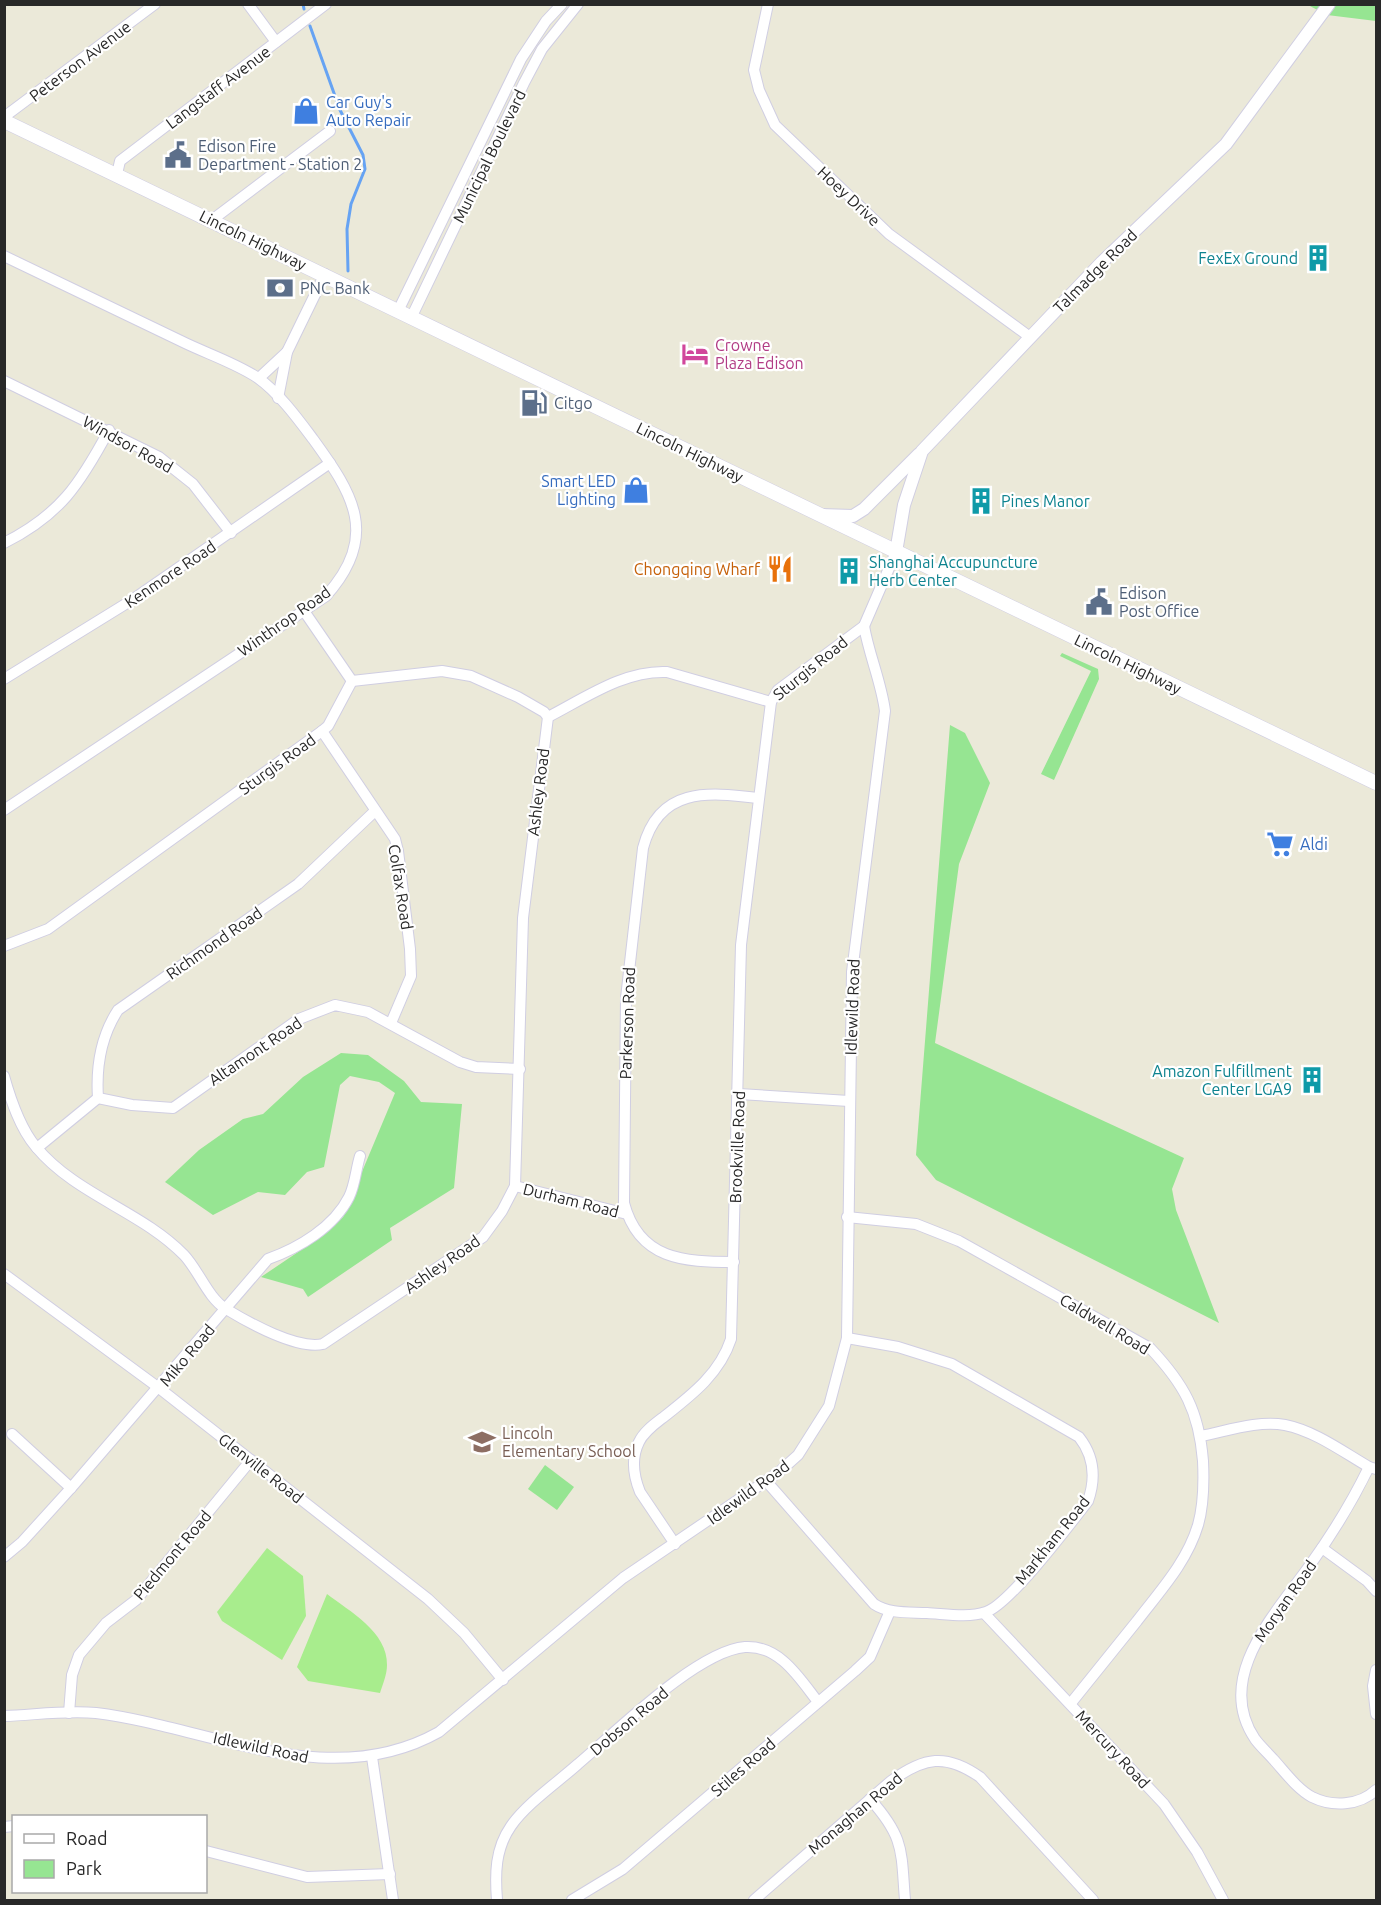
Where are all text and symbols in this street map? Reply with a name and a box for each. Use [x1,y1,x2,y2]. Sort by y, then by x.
street label: Peterson Avenue [26,17,134,105]
street label: Langstaff Avenue [162,42,274,132]
street label: Municipal Boulevard [449,86,529,226]
place label: Car Guy's Auto Repair [326,93,411,129]
shop icon: Car Guy's Auto Repair [291,96,321,126]
place label: Edison Fire Department - Station 2 [198,137,362,173]
public building icon: Edison Fire Department - Station 2 [163,140,193,170]
street label: Hoey Drive [814,163,884,229]
street label: Lincoln Highway [197,206,310,274]
street label: Talmadge Road [1050,226,1140,316]
building icon: FexEx Ground [1303,243,1333,273]
place label: FexEx Ground [1198,249,1298,267]
bank icon: PNC Bank [265,273,295,303]
place label: PNC Bank [300,279,370,297]
place label: Crowne Plaza Edison [715,336,804,372]
hotel icon: Crowne Plaza Edison [680,339,710,369]
fuel station icon: Citgo [519,388,549,418]
place label: Citgo [554,394,593,412]
street label: Windsor Road [80,412,176,476]
street label: Lincoln Highway [634,418,747,486]
place label: Smart LED Lighting [541,472,616,508]
shop icon: Smart LED Lighting [621,475,651,505]
building icon: Pines Manor [966,486,996,516]
place label: Pines Manor [1001,492,1090,510]
street label: Kenmore Road [121,537,219,611]
place label: Shanghai Accupuncture Herb Center [869,553,1038,589]
restaurant icon: Chongqing Wharf [765,554,795,584]
building icon: Shanghai Accupuncture Herb Center [834,556,864,586]
place label: Chongqing Wharf [634,560,761,578]
street label: Winthrop Road [234,582,334,660]
place label: Edison Post Office [1119,584,1199,620]
public building icon: Edison Post Office [1084,587,1114,617]
street label: Lincoln Highway [1072,630,1185,698]
street label: Sturgis Road [769,633,851,703]
street label: Sturgis Road [235,730,319,798]
street label: Ashley Road [524,747,552,837]
supermarket icon: Aldi [1265,829,1295,859]
place label: Aldi [1300,835,1328,853]
street label: Colfax Road [385,843,417,931]
street label: Richmond Road [163,903,265,983]
street label: Idlewild Road [841,958,863,1056]
street label: Parkerson Road [616,967,638,1079]
street label: Altamont Road [205,1013,305,1089]
place label: Amazon Fulfillment Center LGA9 [1152,1062,1293,1098]
building icon: Amazon Fulfillment Center LGA9 [1297,1065,1327,1095]
street label: Brookville Road [726,1090,748,1204]
street label: Durham Road [521,1179,621,1221]
street label: Ashley Road [401,1231,483,1297]
street label: Caldwell Road [1057,1290,1153,1358]
street label: Miko Road [156,1320,218,1390]
place label: Lincoln Elementary School [502,1424,636,1460]
school or university icon: Lincoln Elementary School [467,1427,497,1457]
street label: Glenville Road [215,1429,307,1507]
street label: Idlewild Road [704,1456,792,1528]
street label: Markham Road [1011,1492,1093,1588]
street label: Piedmont Road [129,1507,215,1603]
street label: Moryan Road [1250,1557,1320,1645]
street label: Dobson Road [586,1683,672,1759]
street label: Mercury Road [1072,1706,1154,1792]
street label: Idlewild Road [212,1728,310,1766]
street label: Stiles Road [707,1734,779,1800]
street label: Monaghan Road [804,1769,906,1857]
legend [12,1815,207,1893]
text: Road [66,1828,108,1848]
text: Park [66,1858,102,1878]

